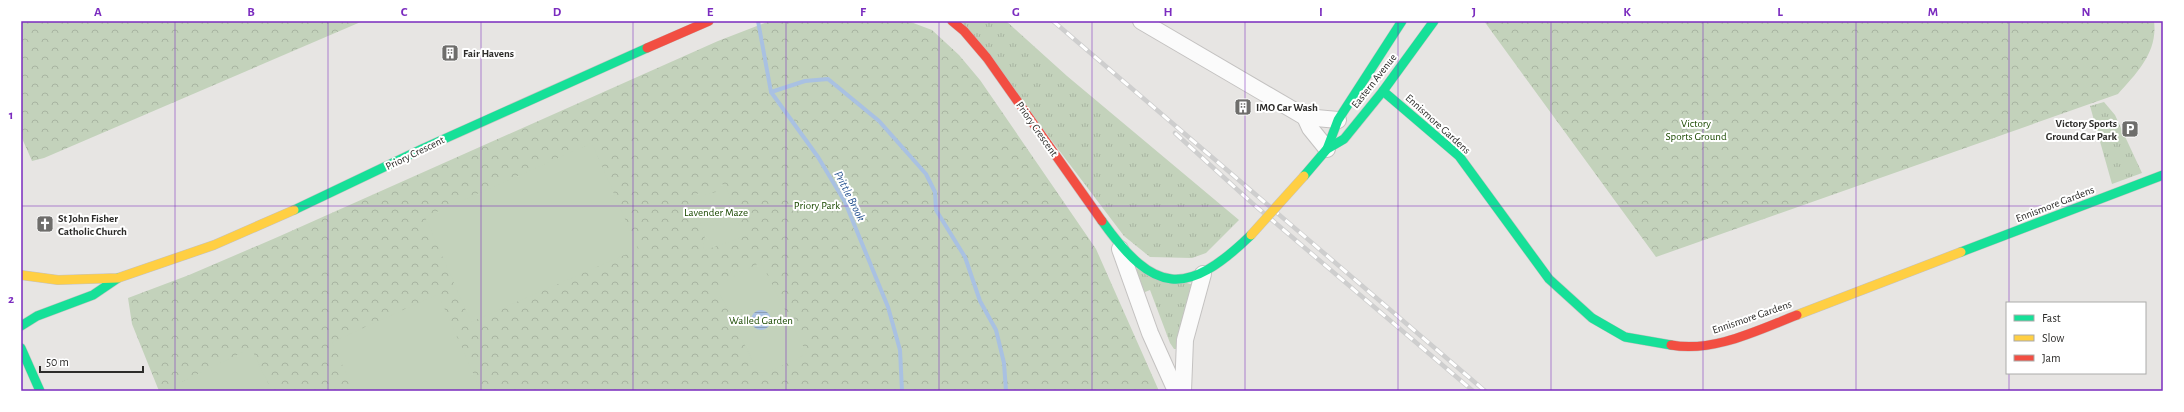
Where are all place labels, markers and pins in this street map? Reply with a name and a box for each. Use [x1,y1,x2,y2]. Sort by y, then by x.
building icon: Fair Havens [440,43,460,63]
place label: Fair Havens [463,48,514,59]
building icon: IMO Car Wash [1233,97,1253,117]
place label: IMO Car Wash [1256,102,1318,113]
place label: Victory Sports Ground Car Park [2046,118,2118,142]
parking icon: Victory Sports Ground Car Park [2120,119,2140,139]
place label: St John Fisher Catholic Church [58,213,127,237]
church icon: St John Fisher Catholic Church [35,214,55,234]

